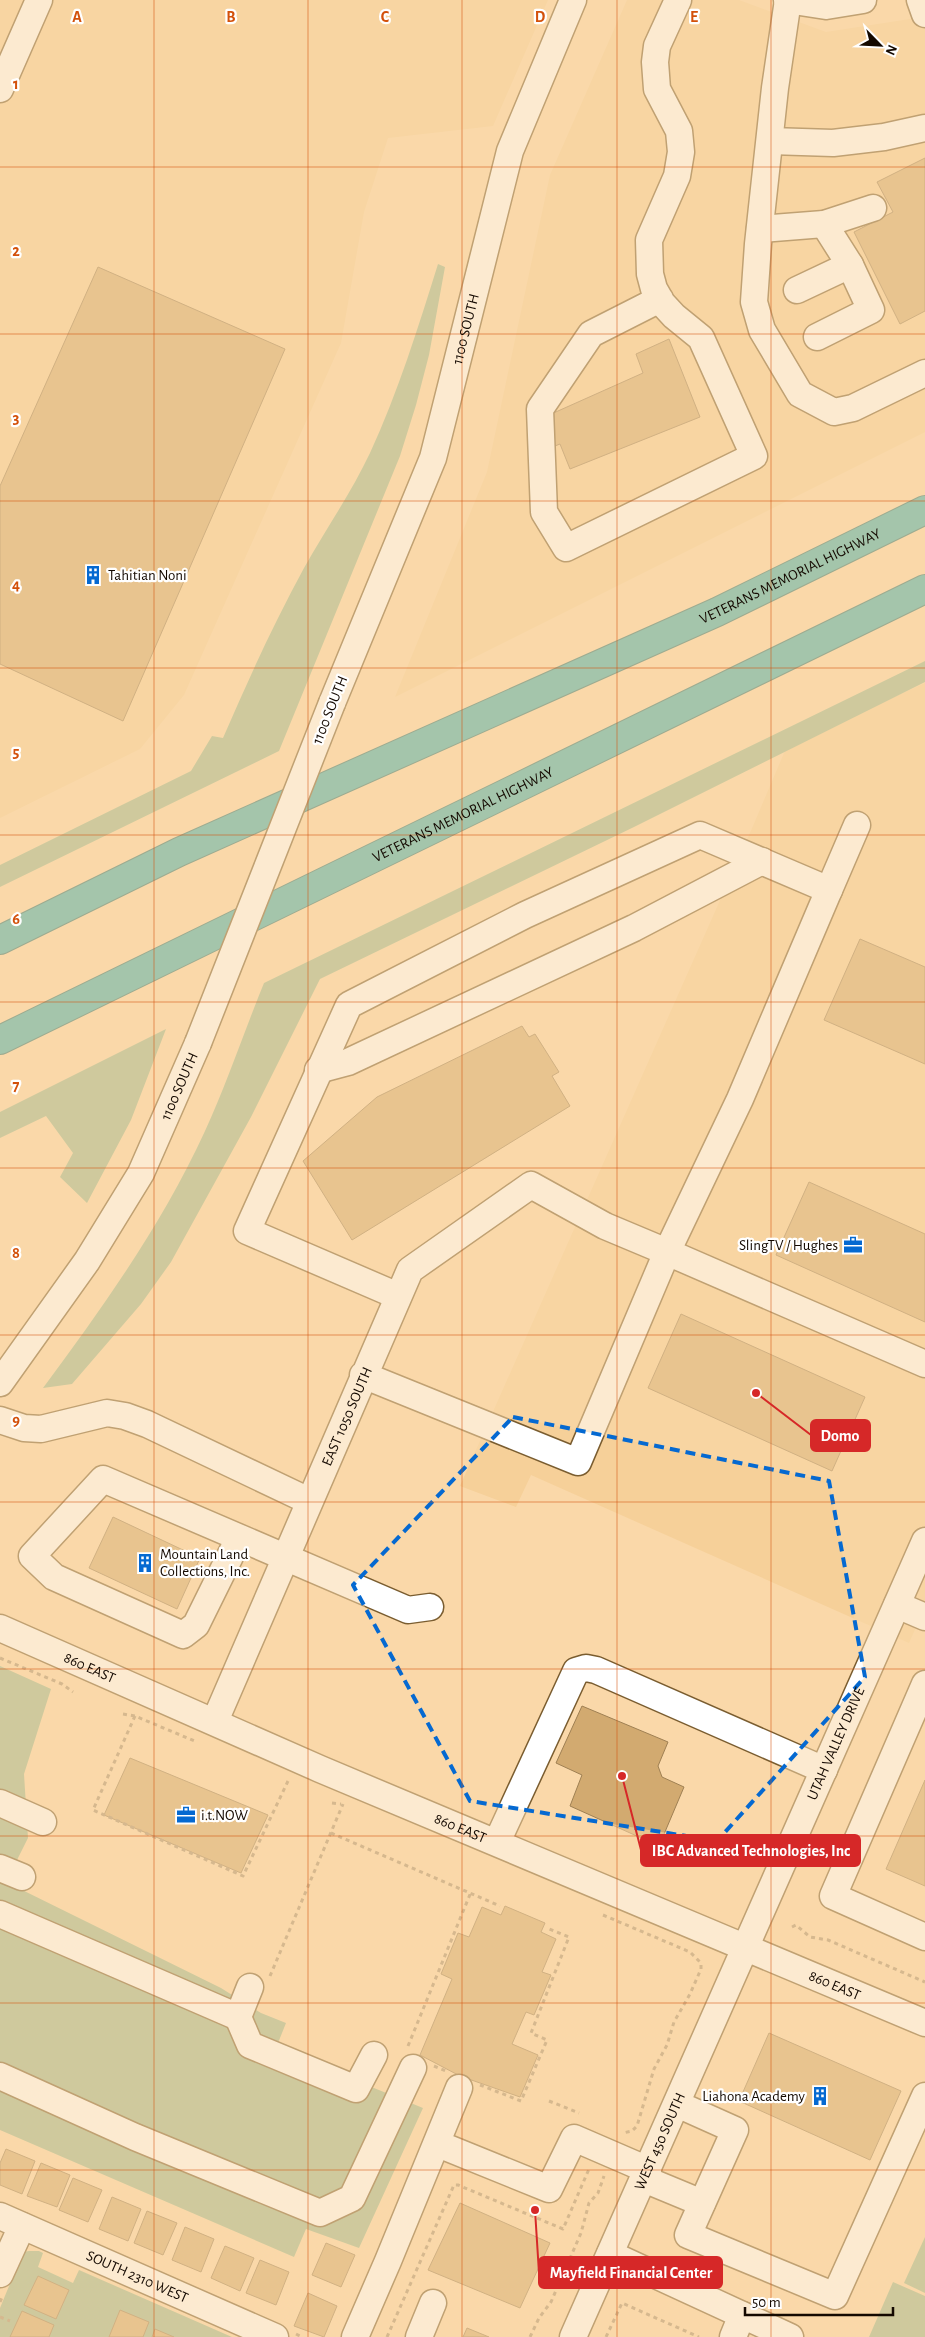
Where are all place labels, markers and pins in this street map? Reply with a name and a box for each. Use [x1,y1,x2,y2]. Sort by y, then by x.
building icon: Tahitian Noni [82,564,104,586]
place label: Tahitian Noni [108,568,187,583]
office icon: SlingTV / Hughes [842,1234,864,1256]
place label: SlingTV / Hughes [739,1238,838,1253]
callout: Domo [811,1420,870,1451]
place label: Mountain Land Collections, Inc. [160,1547,250,1579]
building icon: Mountain Land Collections, Inc. [134,1552,156,1574]
office icon: i.t.NOW [175,1804,197,1826]
place label: i.t.NOW [201,1808,248,1823]
callout: IBC Advanced Technologies, Inc [641,1835,860,1866]
building icon: Liahona Academy [809,2085,831,2107]
place label: Liahona Academy [702,2089,806,2104]
callout: Mayfield Financial Center [539,2257,722,2288]

